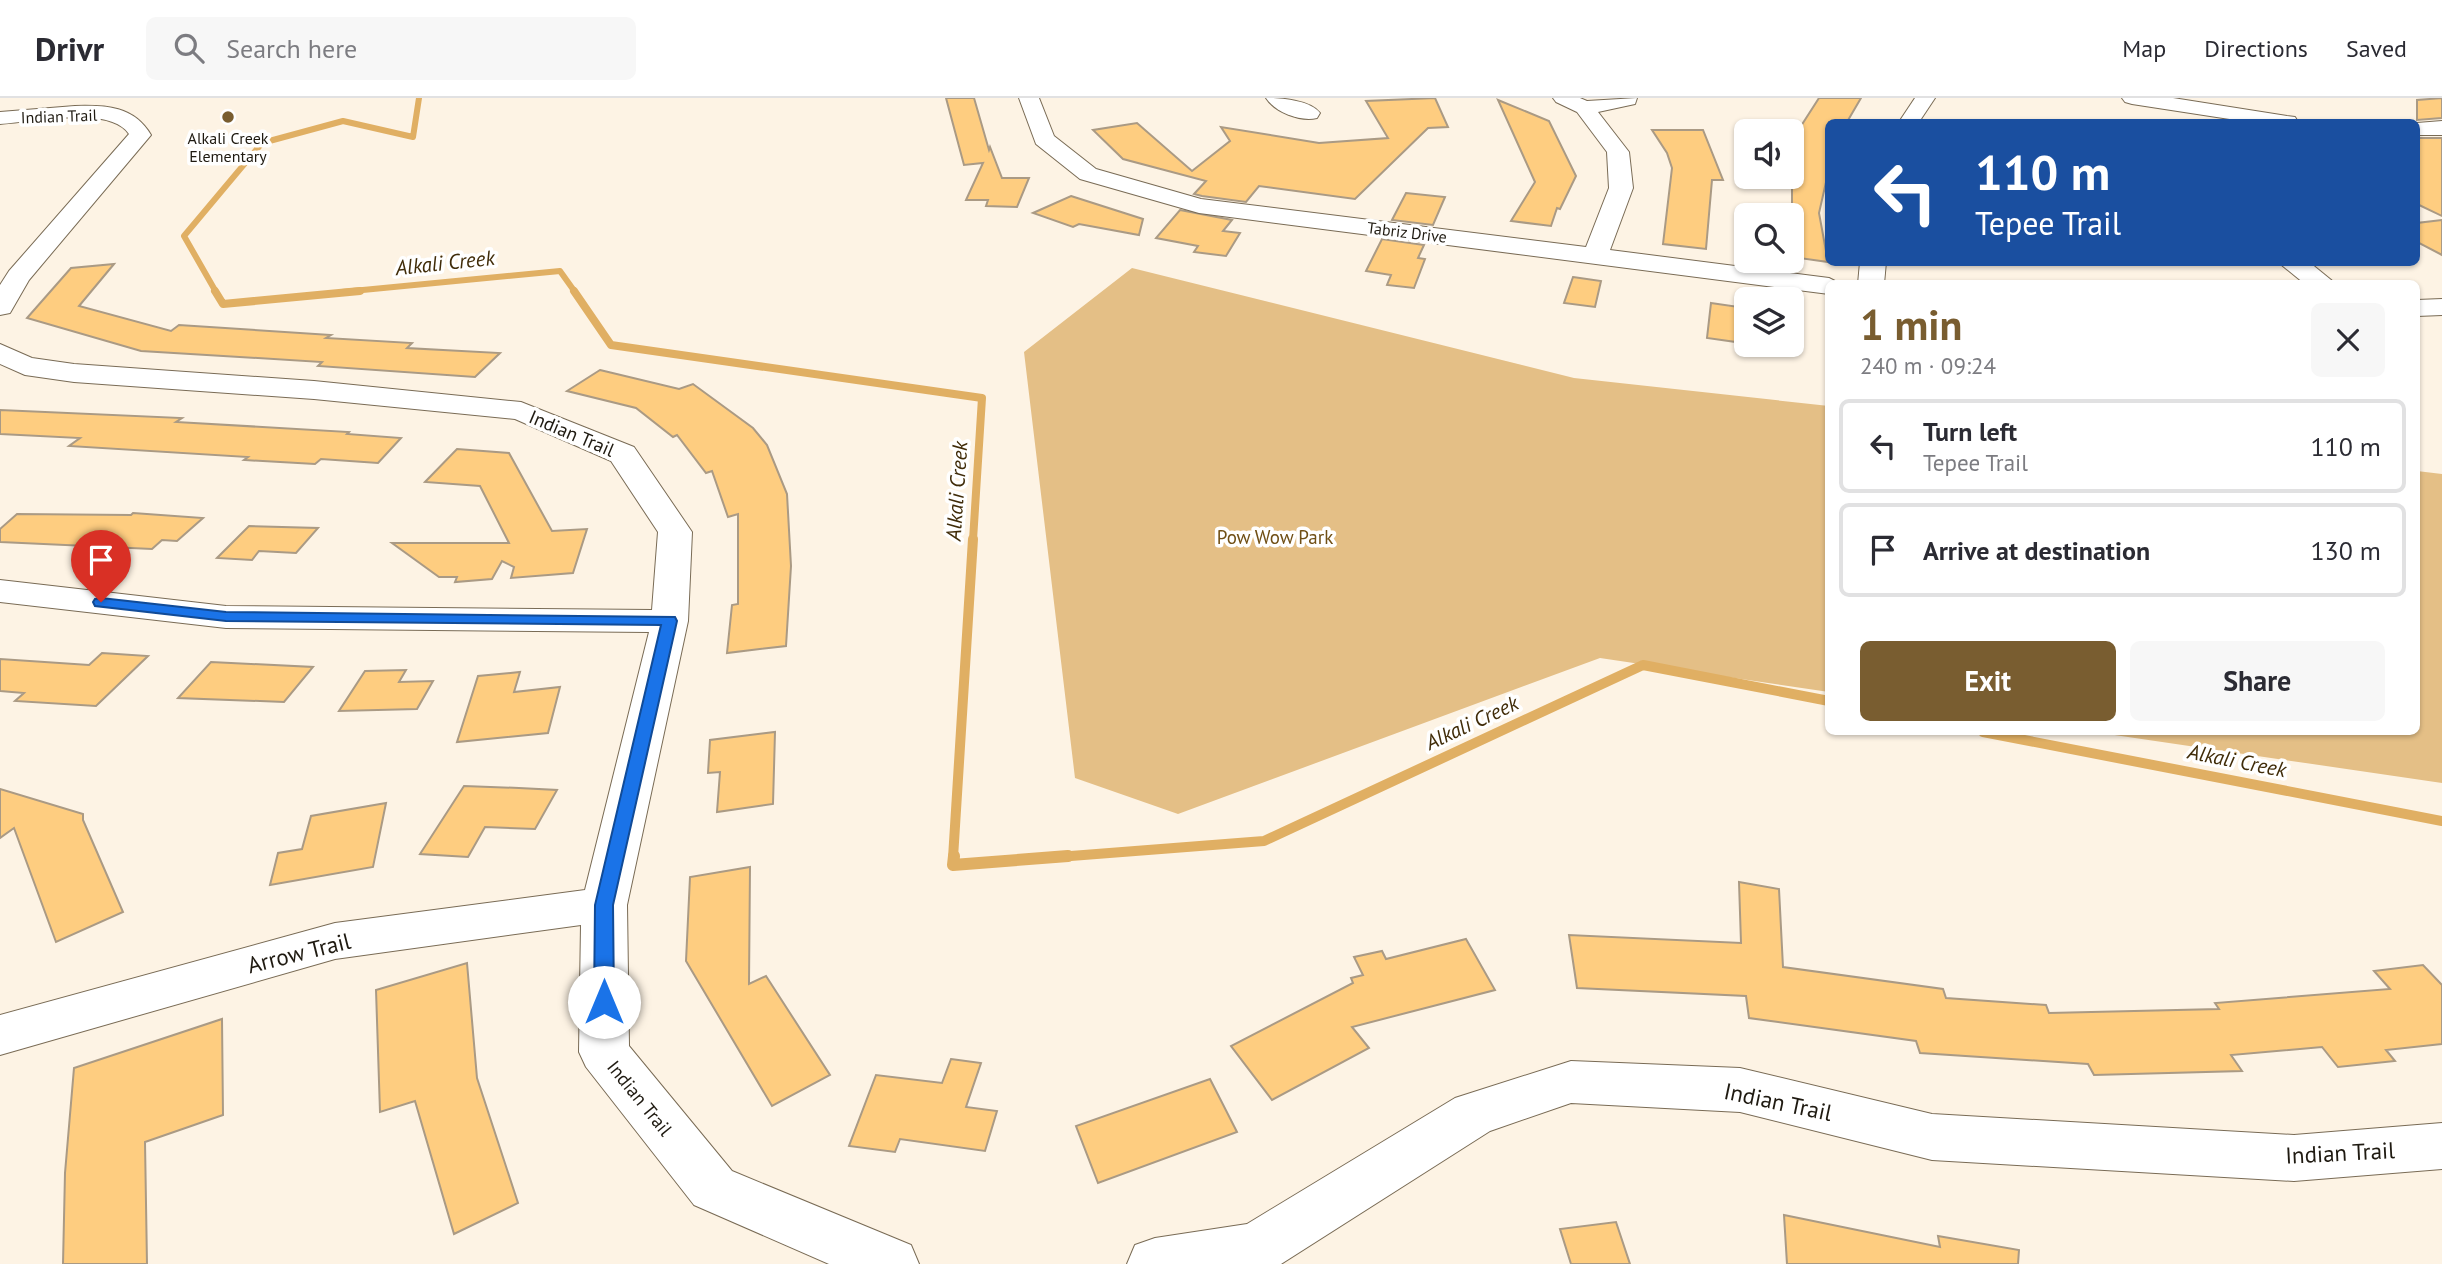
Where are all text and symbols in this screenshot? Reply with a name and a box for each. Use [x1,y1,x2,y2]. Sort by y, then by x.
search box [146,17,636,80]
text: Drivr [35,27,104,70]
icon: search [170,29,208,67]
text: Search here [226,32,357,65]
text: Map [2122,33,2166,64]
text: Directions [2204,33,2308,64]
text: Saved [2346,33,2407,64]
street label: Indian Trail [21,105,98,127]
marker: Alkali Creek Elementary [220,109,236,125]
map controls [1734,119,1804,357]
button: sound [1734,119,1804,189]
place label: Alkali Creek Elementary [188,128,269,166]
text: 110 m [1975,140,2110,204]
icon: left [1860,147,1951,238]
text: Tepee Trail [1975,202,2121,244]
button: search [1734,203,1804,273]
street label: Tabriz Drive [1366,217,1448,247]
water label: Alkali Creek [393,244,498,281]
button: layers [1734,287,1804,357]
text: 1 min [1860,297,1962,352]
button: close [2311,303,2385,377]
text: 240 m · 09:24 [1860,351,1996,380]
street label: Indian Trail [526,404,619,462]
text: Turn left [1923,415,2017,448]
icon: left [1864,427,1902,465]
text: 110 m [2310,430,2381,463]
water label: Alkali Creek [939,439,974,543]
text: Tepee Trail [1923,448,2028,477]
park label: Pow Wow Park [1217,525,1333,549]
pin [71,530,131,602]
icon: arrive [1864,531,1902,569]
text: Arrive at destination [1923,534,2150,567]
text: 130 m [2310,534,2381,567]
icon: arrive [82,541,120,579]
button: Exit [1860,641,2116,721]
button: Share [2130,641,2385,721]
water label: Alkali Creek [1420,689,1524,756]
water label: Alkali Creek [2185,738,2290,784]
street label: Arrow Trail [244,926,354,979]
position arrow [567,965,641,1039]
street label: Indian Trail [602,1055,678,1141]
street label: Indian Trail [1721,1076,1835,1127]
street label: Indian Trail [2284,1135,2396,1170]

